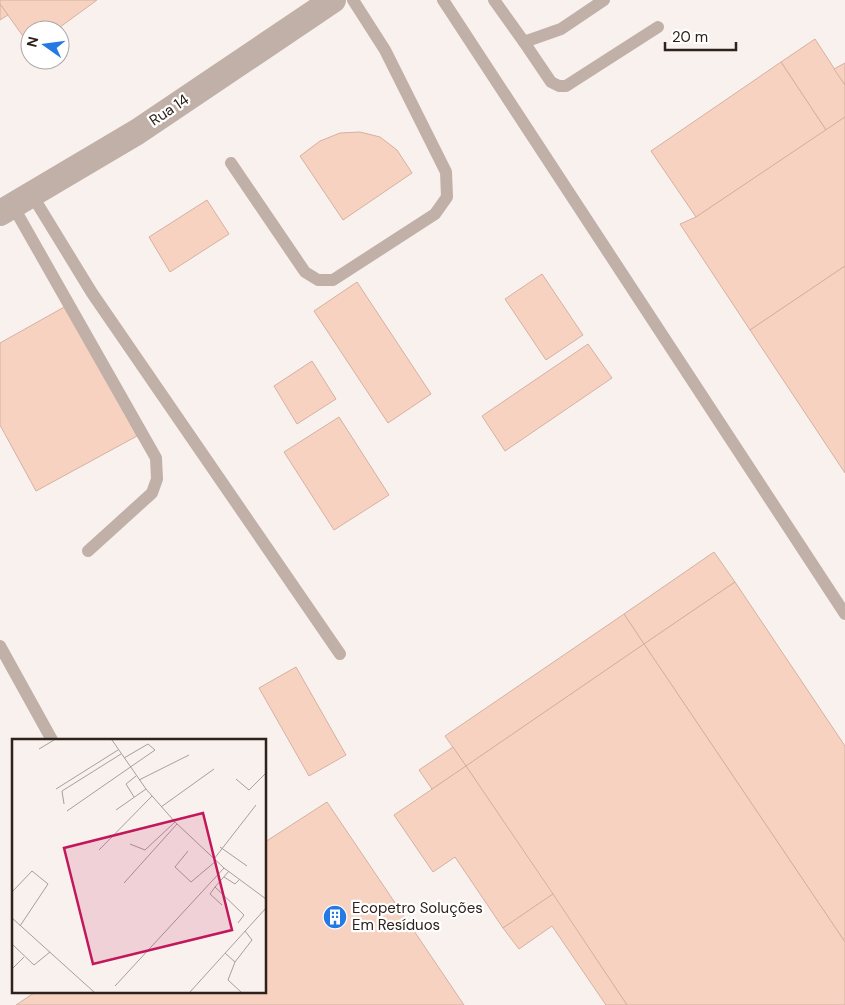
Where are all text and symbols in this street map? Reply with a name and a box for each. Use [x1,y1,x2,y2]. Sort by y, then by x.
north arrow [20,20,70,70]
scale bar [665,20,736,52]
text: 20 m [672,27,708,47]
text: N [22,35,42,49]
street label: Rua 14 [145,90,193,130]
inset map [12,739,266,992]
place label: Ecopetro Soluções Em Resíduos [352,898,483,935]
building icon: Ecopetro Soluções Em Resíduos [322,904,348,930]

